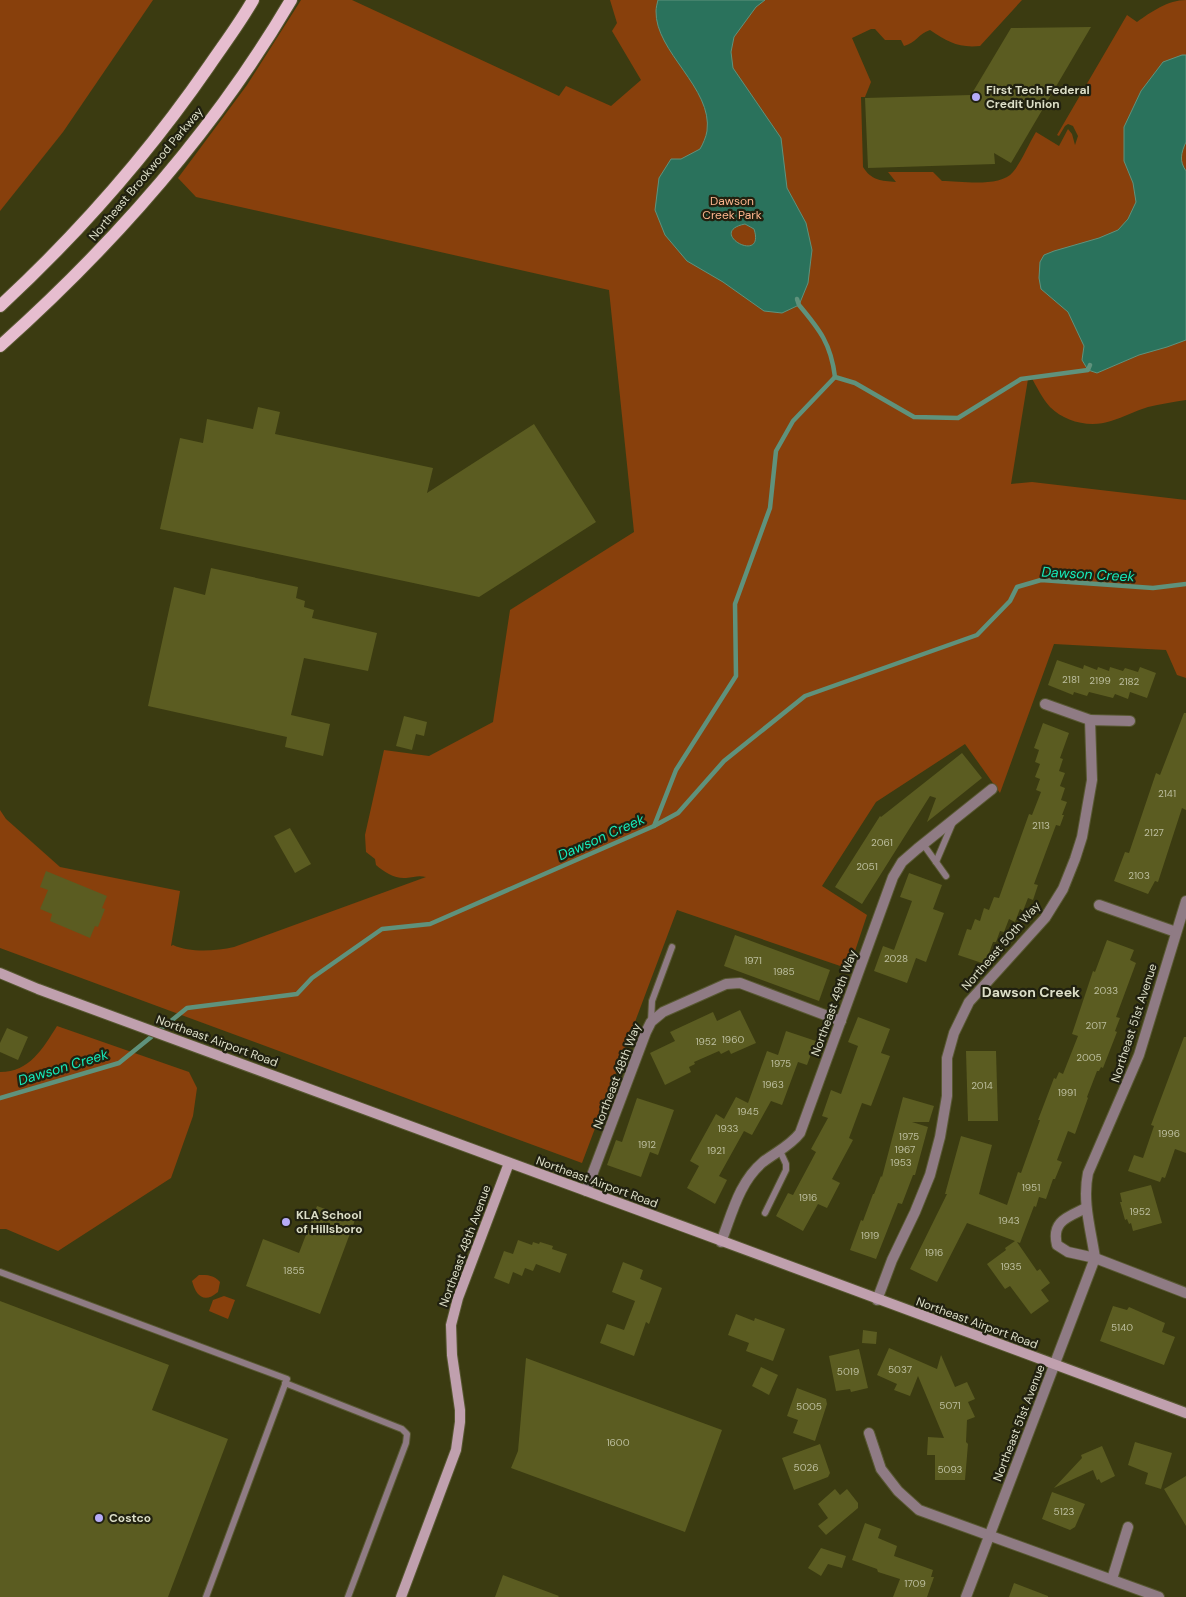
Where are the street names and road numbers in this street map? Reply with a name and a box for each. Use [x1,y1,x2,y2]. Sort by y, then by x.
street label: Northeast Brookwood Parkway [85,104,207,244]
street label: Northeast 50th Way [958,898,1044,994]
street label: Northeast 49th Way [807,947,861,1058]
street label: Northeast 51st Avenue [1107,961,1161,1084]
street label: Northeast Airport Road [154,1011,280,1071]
street label: Northeast 48th Way [589,1021,645,1131]
street label: Northeast Airport Road [534,1152,660,1212]
street label: Northeast 48th Avenue [435,1183,495,1309]
street label: Northeast Airport Road [914,1293,1040,1353]
street label: Northeast 51st Avenue [989,1362,1049,1484]

